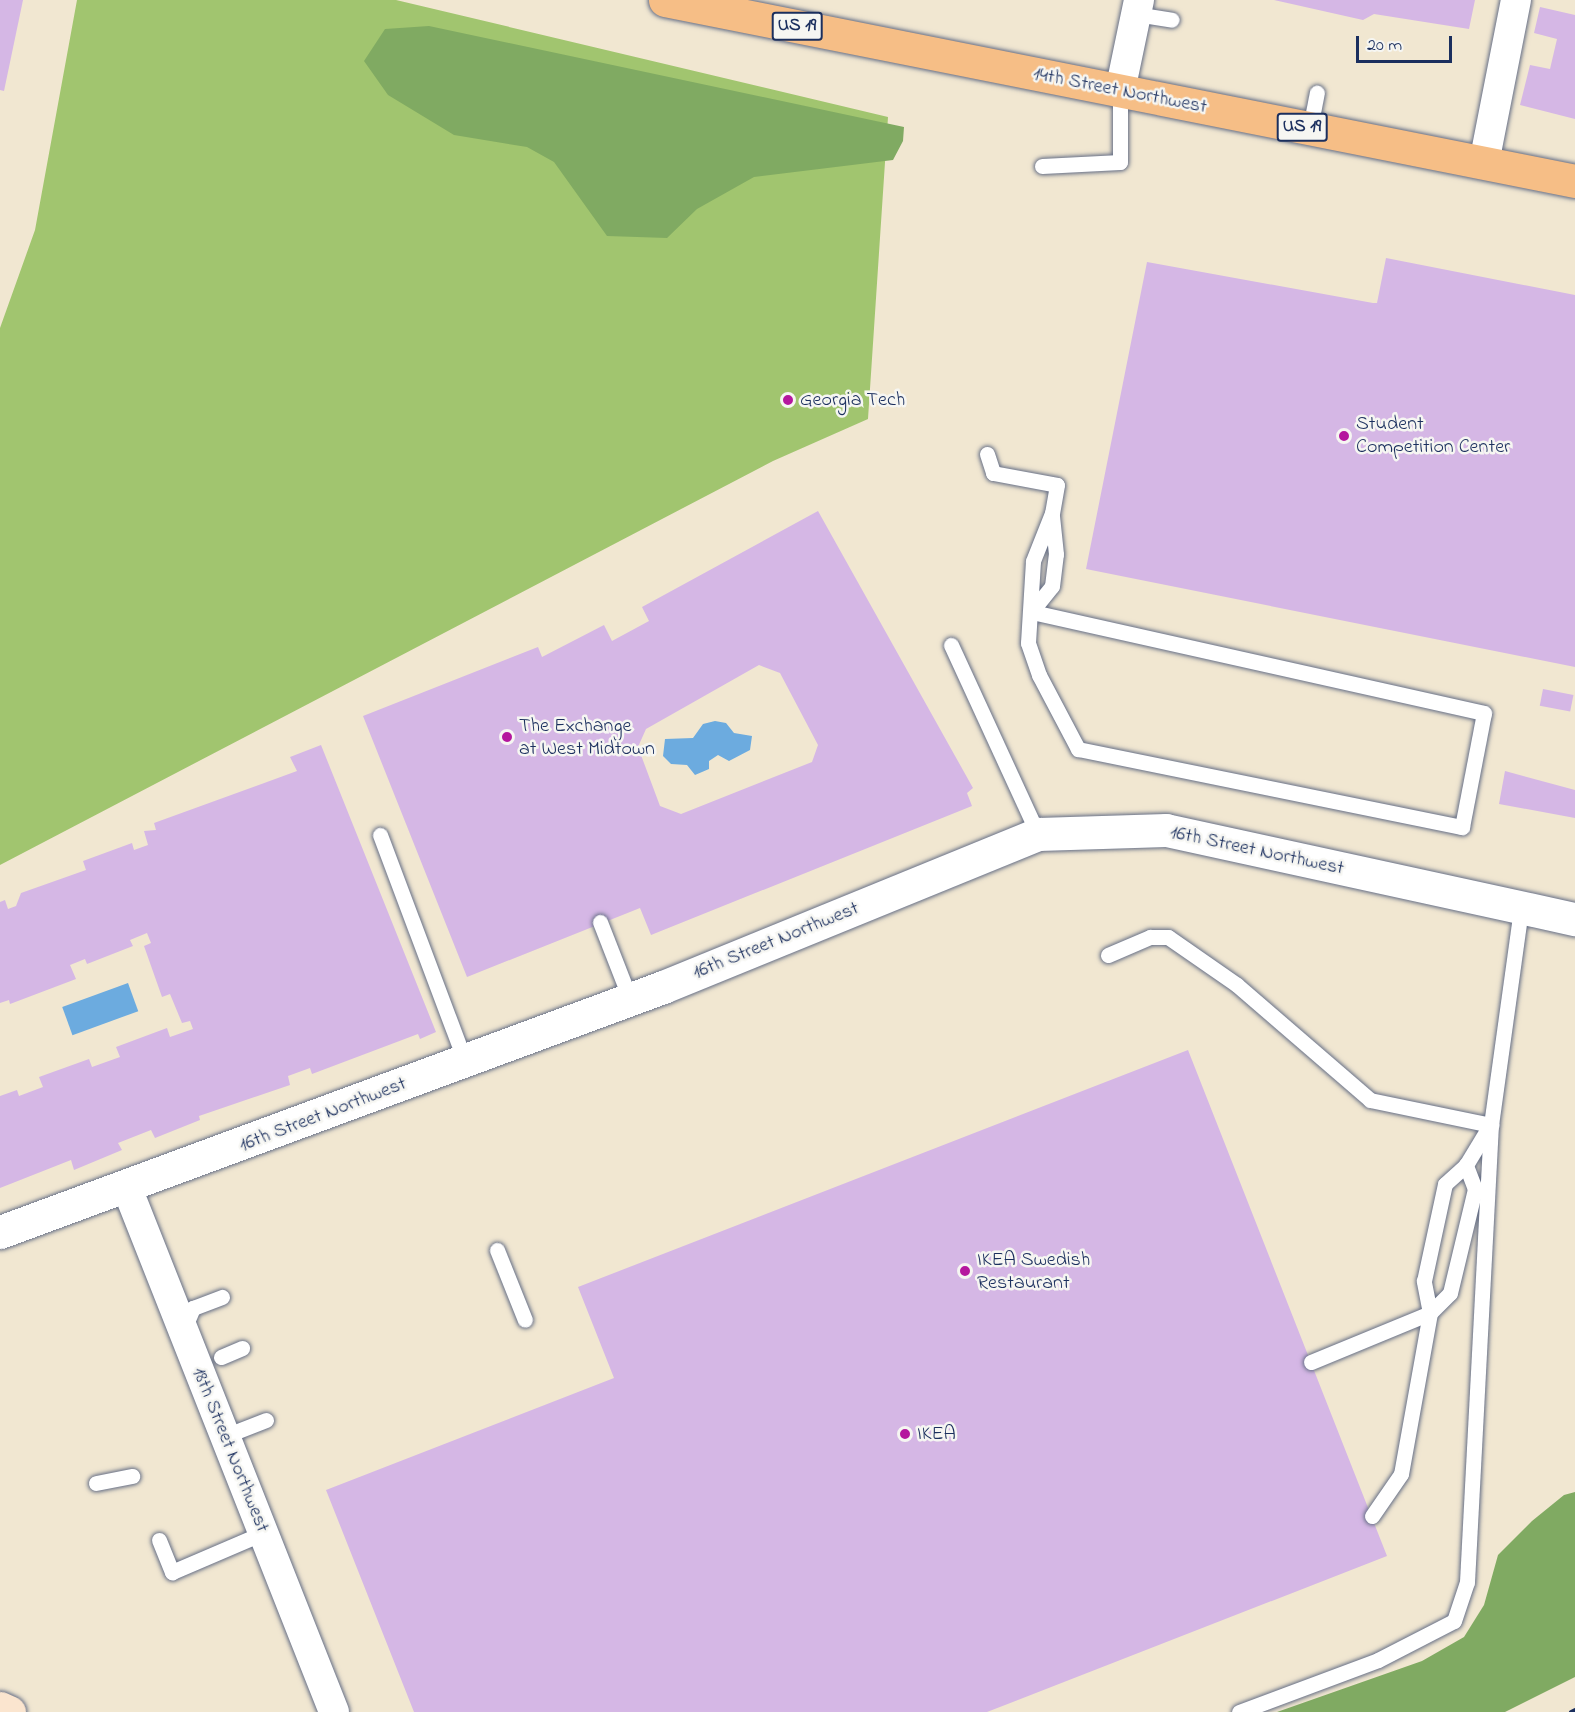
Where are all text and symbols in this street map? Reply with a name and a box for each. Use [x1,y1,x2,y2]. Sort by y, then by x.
road number: US 19 [772,11,822,41]
scale bar [1359,24,1455,62]
text: 20 m [1367,33,1402,59]
street label: 14th Street Northwest [1031,62,1209,120]
road number: US 19 [1276,112,1328,142]
place label: Georgia Tech [800,388,905,412]
marker: Georgia Tech [781,393,795,407]
place label: Student Competition Center [1356,412,1510,459]
marker: Student Competition Center [1337,429,1351,443]
place label: The Exchange at West Midtown [519,714,655,761]
marker: The Exchange at West Midtown [500,730,514,744]
street label: 16th Street Northwest [1168,821,1346,881]
street label: 16th Street Northwest [689,897,863,985]
street label: 16th Street Northwest [236,1072,410,1158]
place label: IKEA Swedish Restaurant [977,1248,1090,1295]
marker: IKEA Swedish Restaurant [958,1264,972,1278]
street label: 18th Street Northwest [186,1364,274,1536]
place label: IKEA [917,1422,956,1446]
marker: IKEA [898,1427,912,1441]

